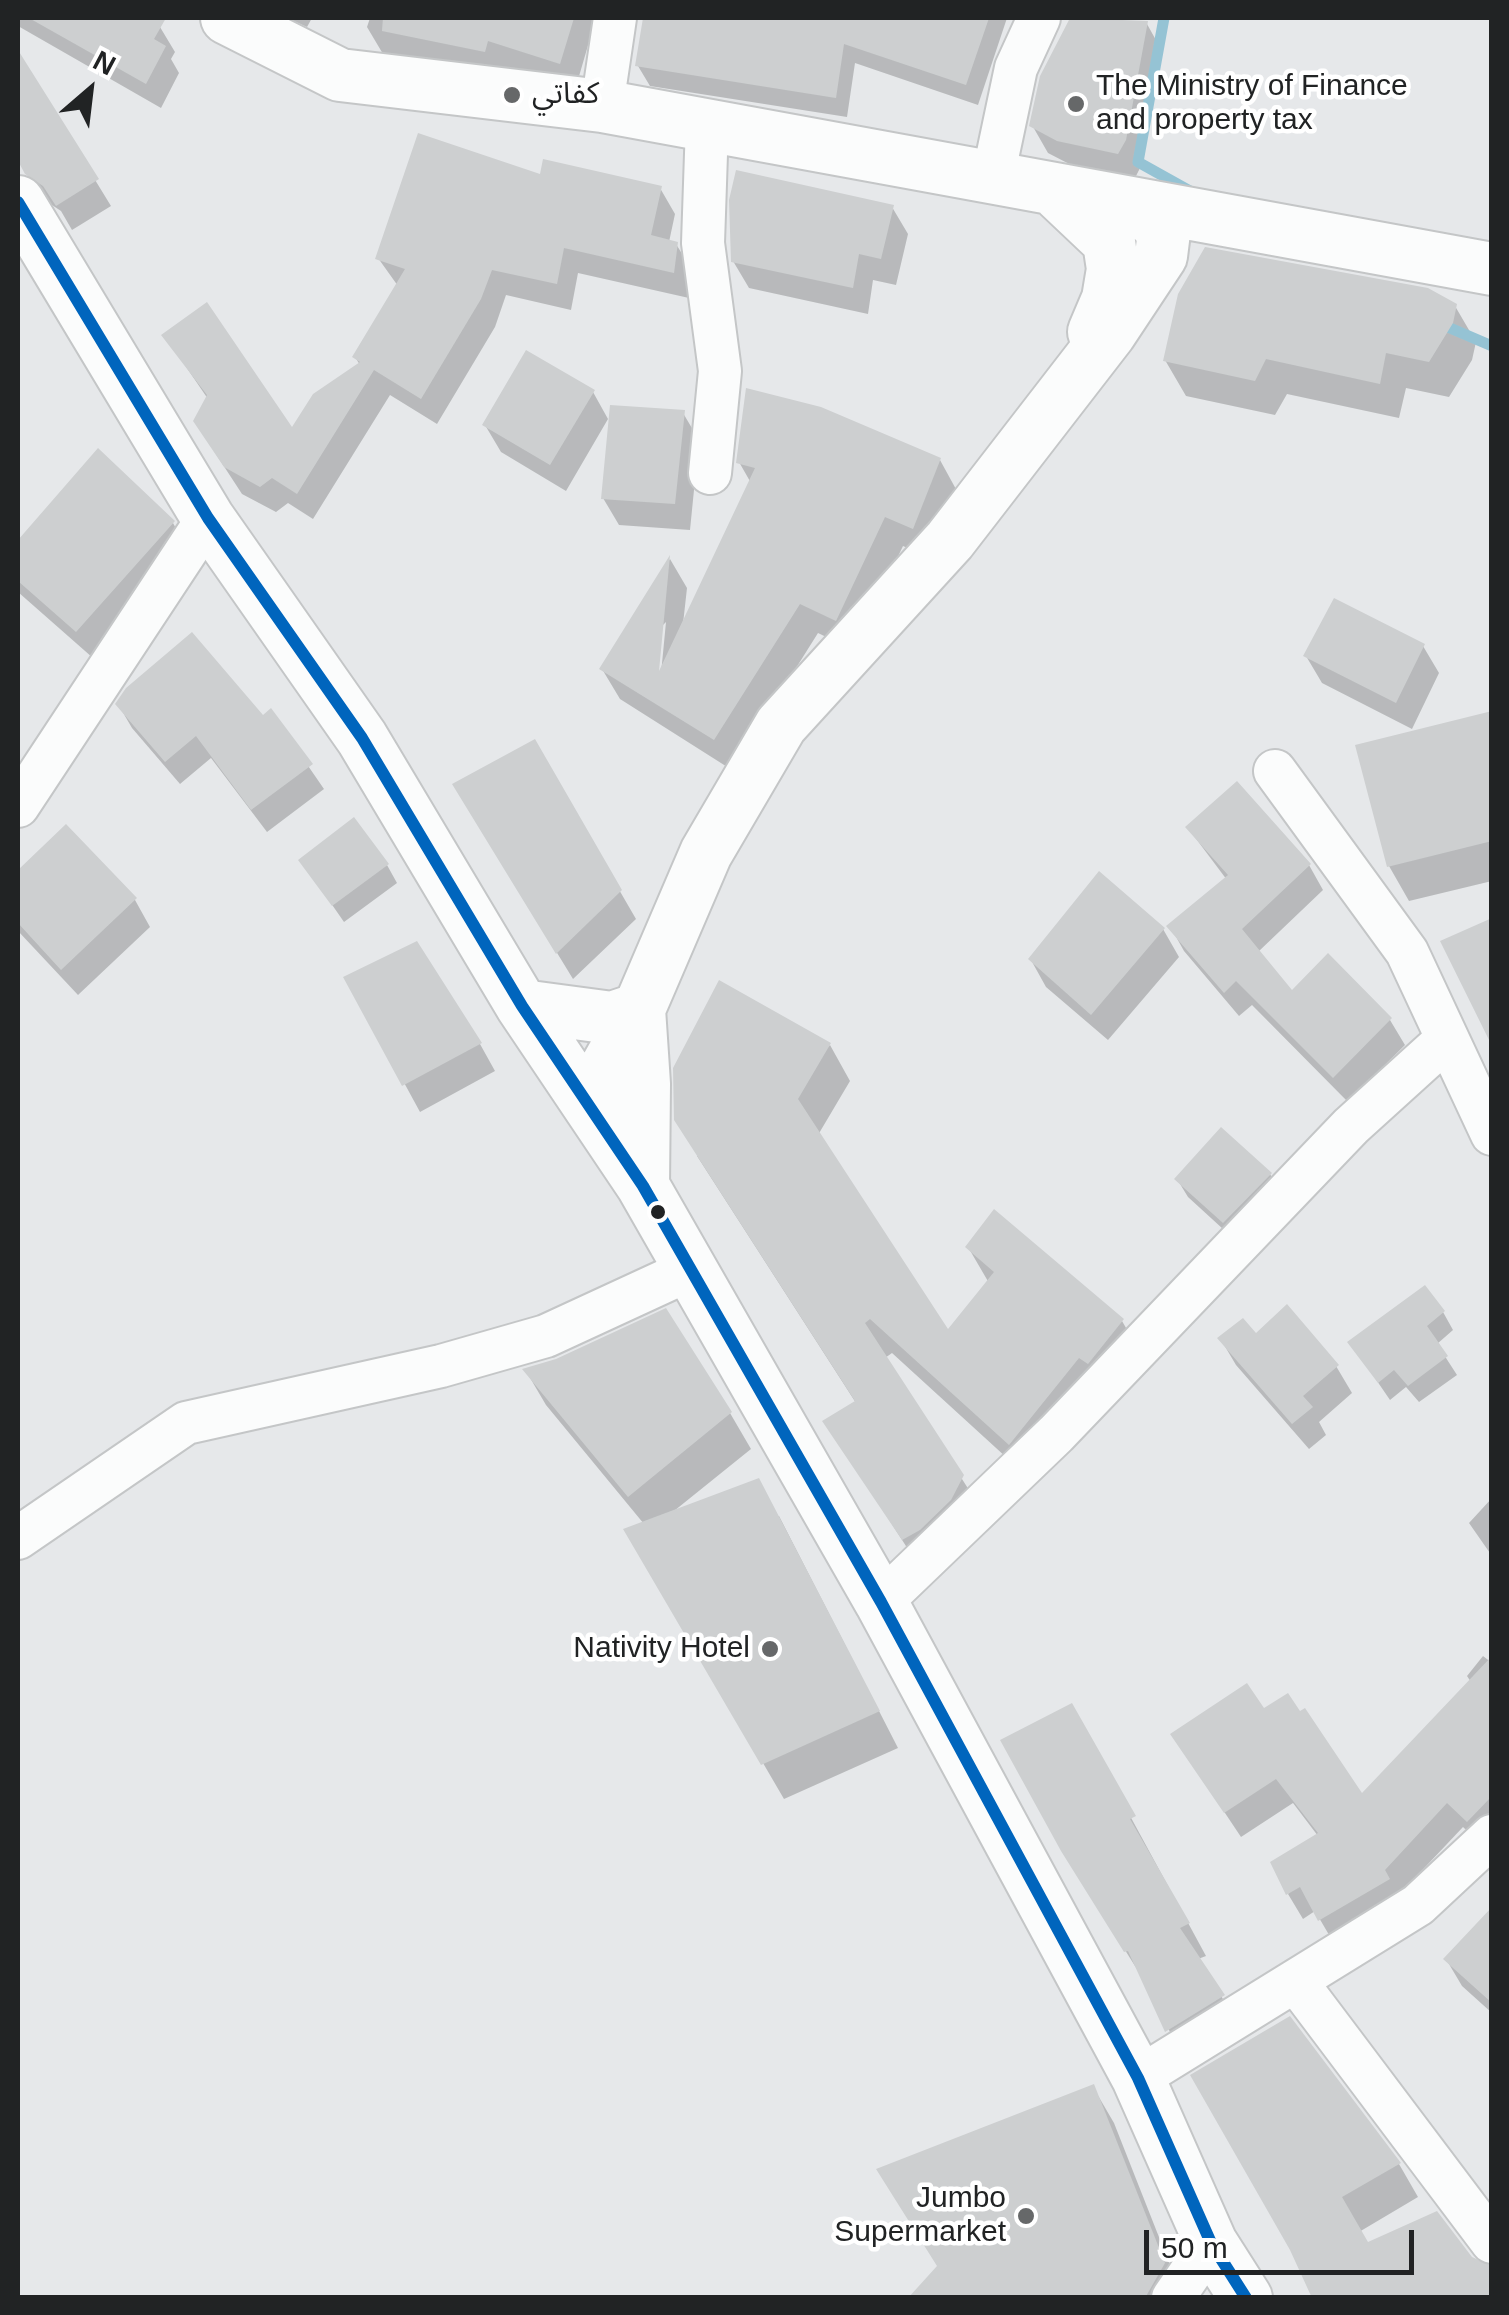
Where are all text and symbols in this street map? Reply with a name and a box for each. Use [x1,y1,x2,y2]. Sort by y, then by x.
north arrow [40,40,140,140]
text: N [88,45,121,82]
place label: The Ministry of Finance and property tax [1096,69,1408,140]
place label: كفاتي [532,77,599,113]
marker: كفاتي [501,84,523,106]
marker: The Ministry of Finance and property tax [1065,93,1087,115]
unlabelled marker [648,1202,668,1222]
place label: Nativity Hotel [573,1631,750,1667]
marker: Nativity Hotel [759,1638,781,1660]
place label: Jumbo Supermarket [834,2181,1006,2252]
marker: Jumbo Supermarket [1015,2205,1037,2227]
scale bar [1149,2210,1419,2272]
text: 50 m [1161,2231,1228,2264]

